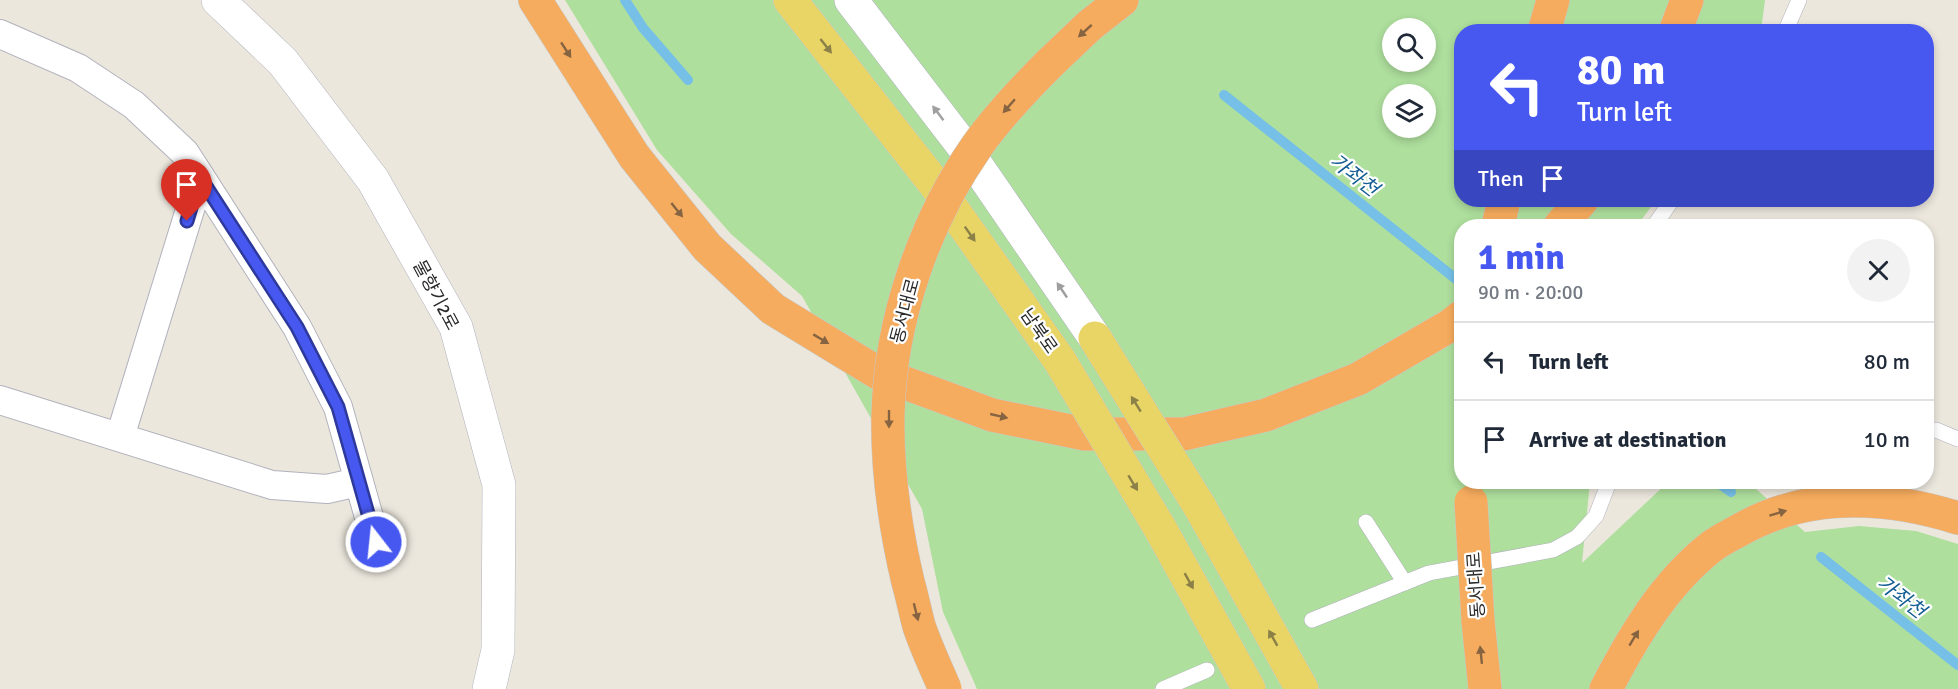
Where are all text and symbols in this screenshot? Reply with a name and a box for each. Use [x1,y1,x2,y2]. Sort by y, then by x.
map controls [1382,18,1436,138]
button: search [1382,18,1436,72]
one-way arrow [1078,23,1092,37]
one-way arrow [820,38,833,54]
one-way arrow [560,42,571,58]
text: 80 m [1577,45,1666,96]
icon: left [1478,48,1556,126]
button: layers [1382,84,1436,138]
text: Turn left [1577,96,1672,129]
one-way arrow [1002,98,1015,114]
one-way arrow [932,106,944,122]
water label: 가좌천 [1325,148,1385,203]
pin [161,159,212,221]
icon: arrive [1536,162,1569,195]
text: Then [1478,165,1524,192]
icon: arrive [170,168,203,201]
one-way arrow [671,202,683,217]
one-way arrow [964,226,976,242]
text: 1 min [1478,235,1565,280]
button: close [1847,239,1910,302]
street label: 물향기2로 [408,256,464,334]
street label: 동서대로 [886,276,924,346]
text: 90 m · 20:00 [1478,280,1583,305]
one-way arrow [1057,282,1068,298]
street label: 남북로 [1016,304,1062,358]
one-way arrow [813,333,829,344]
icon: left [1478,345,1511,378]
text: Turn left [1529,348,1609,375]
text: 80 m [1864,348,1910,375]
one-way arrow [1130,396,1141,412]
one-way arrow [884,410,894,429]
one-way arrow [990,412,1008,422]
icon: arrive [1478,423,1511,456]
text: Arrive at destination [1529,426,1726,453]
text: 10 m [1864,426,1910,453]
one-way arrow [1128,475,1138,492]
one-way arrow [1769,508,1787,518]
position arrow [344,510,408,574]
street label: 동서대로 [1463,551,1489,619]
water label: 가좌천 [1872,570,1932,625]
one-way arrow [1184,573,1194,590]
one-way arrow [911,602,921,621]
one-way arrow [1268,630,1279,646]
one-way arrow [1629,630,1640,646]
one-way arrow [1476,645,1486,664]

